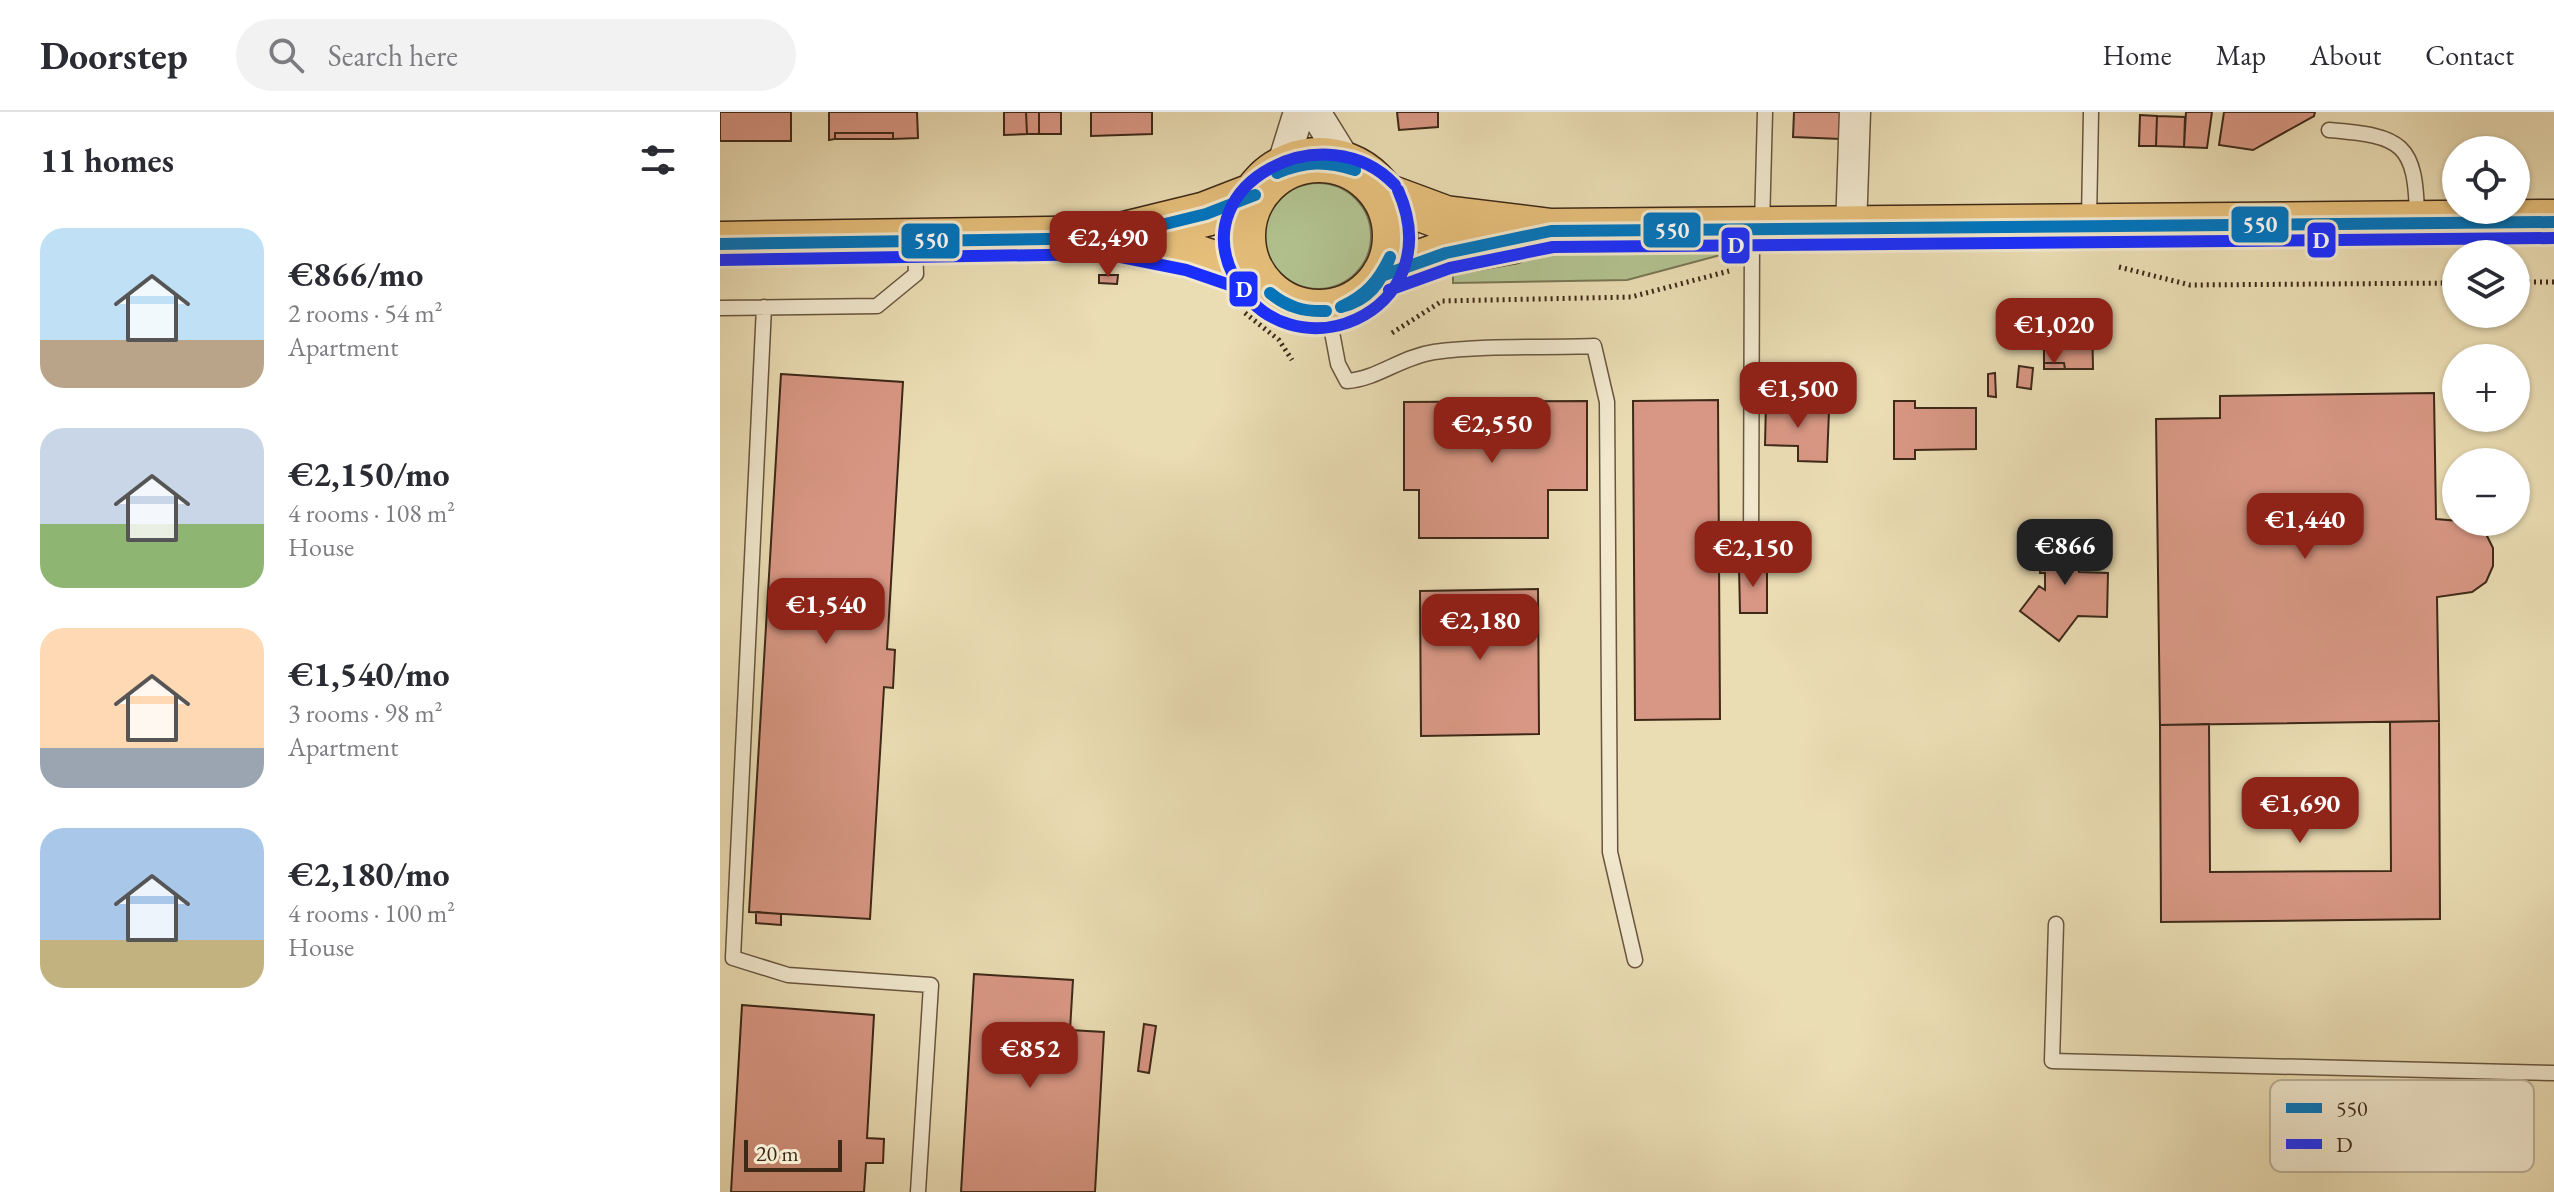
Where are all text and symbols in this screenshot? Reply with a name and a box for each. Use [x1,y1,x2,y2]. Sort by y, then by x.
search box [236,19,796,91]
text: Doorstep [40,31,188,80]
icon: search [264,33,308,77]
text: Search here [328,36,458,75]
text: Home [2102,37,2172,73]
text: Map [2216,37,2266,73]
text: About [2310,37,2381,73]
text: Contact [2425,37,2514,73]
map controls [2442,136,2530,536]
button: locate [2442,136,2530,224]
text: 11 homes [40,138,174,182]
icon: filters [636,138,680,182]
line badge: 550 [2230,205,2290,244]
text: 550 [2243,210,2278,239]
pin: €2,490 [1043,211,1173,279]
line badge: 550 [1642,211,1702,249]
text: 550 [1655,216,1690,245]
text: €2,490 [1068,220,1148,254]
line badge: D [2306,221,2337,259]
line badge: 550 [900,222,961,260]
text: 550 [914,226,949,255]
line badge: D [1720,226,1751,265]
text: D [2313,226,2330,255]
text: D [1728,231,1745,260]
button: layers [2442,240,2530,328]
text: €866/mo [288,252,423,296]
icon: home [104,260,200,356]
line badge: D [1228,270,1259,308]
text: D [1236,275,1253,304]
text: 2 rooms · 54 m² [288,296,443,330]
pin: €1,020 [1989,298,2119,366]
text: €1,020 [2014,307,2094,341]
text: Apartment [288,330,398,364]
button: + [2442,344,2530,432]
pin: €1,500 [1733,362,1863,430]
text: €1,500 [1758,371,1838,405]
pin: €2,550 [1427,397,1557,465]
text: €2,550 [1452,406,1532,440]
button: − [2442,448,2530,536]
text: €2,150/mo [288,452,450,496]
icon: home [104,460,200,556]
pin: €1,440 [2240,493,2370,561]
text: 4 rooms · 108 m² [288,496,455,530]
text: €1,440 [2265,502,2345,536]
pin: €866 [2018,519,2112,587]
pin: €2,150 [1688,521,1818,589]
text: €866 [2035,528,2095,562]
text: House [288,530,354,564]
text: €2,150 [1713,530,1793,564]
pin: €1,540 [761,578,891,646]
text: €1,540 [786,587,866,621]
pin: €2,180 [1415,594,1545,662]
text: €2,180 [1440,603,1520,637]
text: €1,540/mo [288,652,450,696]
icon: home [104,660,200,756]
text: 3 rooms · 98 m² [288,696,443,730]
text: Apartment [288,730,398,764]
pin: €1,690 [2235,777,2365,845]
text: €1,690 [2260,786,2340,820]
text: €2,180/mo [288,852,450,896]
icon: home [104,860,200,956]
text: 4 rooms · 100 m² [288,896,455,930]
text: House [288,930,354,964]
pin: €852 [983,1022,1077,1090]
text: €852 [1000,1031,1060,1065]
legend [2270,1080,2534,1172]
text: 550 [2336,1094,2368,1123]
text: D [2336,1130,2353,1159]
scale bar [744,1136,842,1172]
text: 20 m [756,1139,799,1168]

